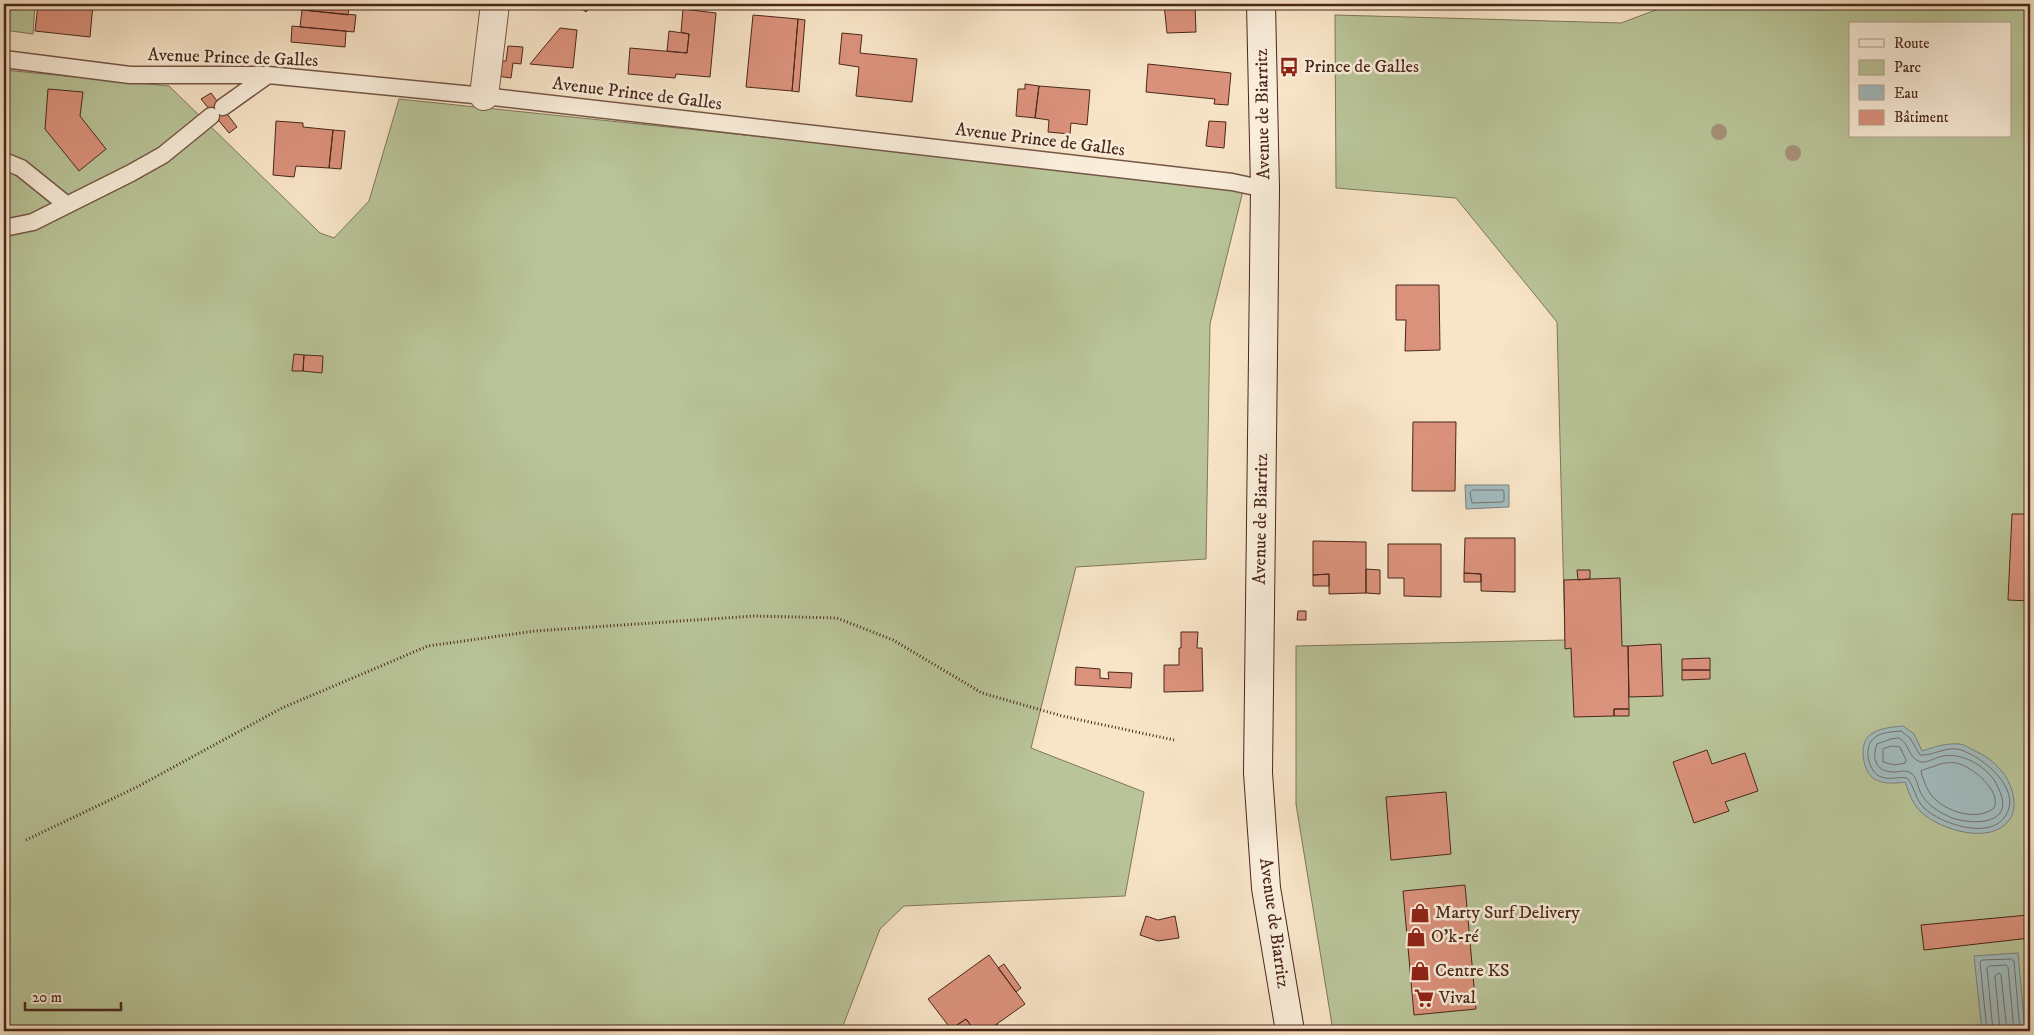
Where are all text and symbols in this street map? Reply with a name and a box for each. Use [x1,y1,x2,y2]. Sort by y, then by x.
legend [1849,22,2012,138]
text: Route [1894,34,1929,53]
street label: Avenue Prince de Galles [147,44,319,72]
street label: Avenue de Biarritz [1251,48,1275,180]
bus stop icon: Prince de Galles [1278,56,1300,78]
place label: Prince de Galles [1304,56,1419,78]
text: Parc [1894,58,1922,77]
street label: Avenue Prince de Galles [551,73,723,115]
text: Eau [1894,84,1918,103]
text: Bâtiment [1894,108,1949,127]
street label: Avenue Prince de Galles [954,119,1126,161]
street label: Avenue de Biarritz [1249,453,1273,585]
street label: Avenue de Biarritz [1254,857,1294,990]
shop icon: Marty Surf Delivery [1409,902,1431,924]
place label: Marty Surf Delivery [1435,902,1580,924]
shop icon: O'k-ré [1405,926,1427,948]
place label: O'k-ré [1431,926,1479,948]
shop icon: Centre KS [1409,960,1431,982]
place label: Centre KS [1435,960,1509,982]
scale bar [25,980,121,1012]
supermarket icon: Vival [1413,987,1435,1009]
place label: Vival [1438,987,1476,1009]
text: 20 m [32,988,62,1007]

